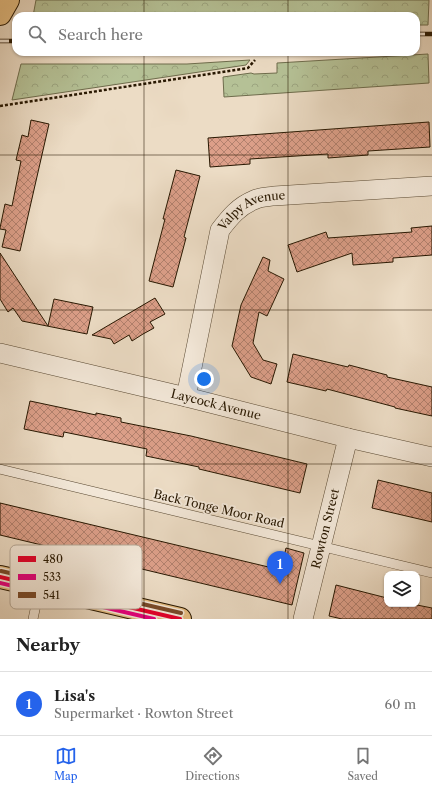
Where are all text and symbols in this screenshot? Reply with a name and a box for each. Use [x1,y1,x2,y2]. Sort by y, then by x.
search box [12,12,420,56]
icon: search [26,23,48,45]
text: Search here [58,25,143,44]
street label: Valpy Avenue [214,187,286,234]
your location [194,369,214,389]
street label: Laycock Avenue [169,386,263,423]
street label: Back Tonge Moor Road [152,486,287,531]
street label: Rowton Street [308,486,342,570]
legend [10,545,142,609]
pin: 1 [267,551,293,584]
text: 480 [43,552,63,566]
text: 533 [43,570,61,584]
map controls [384,571,420,607]
button: layers [384,571,420,607]
text: 541 [43,588,60,602]
text: Nearby [16,635,80,655]
text: Lisa's [54,686,95,705]
text: 1 [26,696,32,712]
text: 60 m [385,696,416,712]
text: Supermarket · Rowton Street [54,705,233,721]
tab: Map [54,745,78,783]
tab: Directions [185,745,240,783]
tab: Saved [348,745,378,783]

